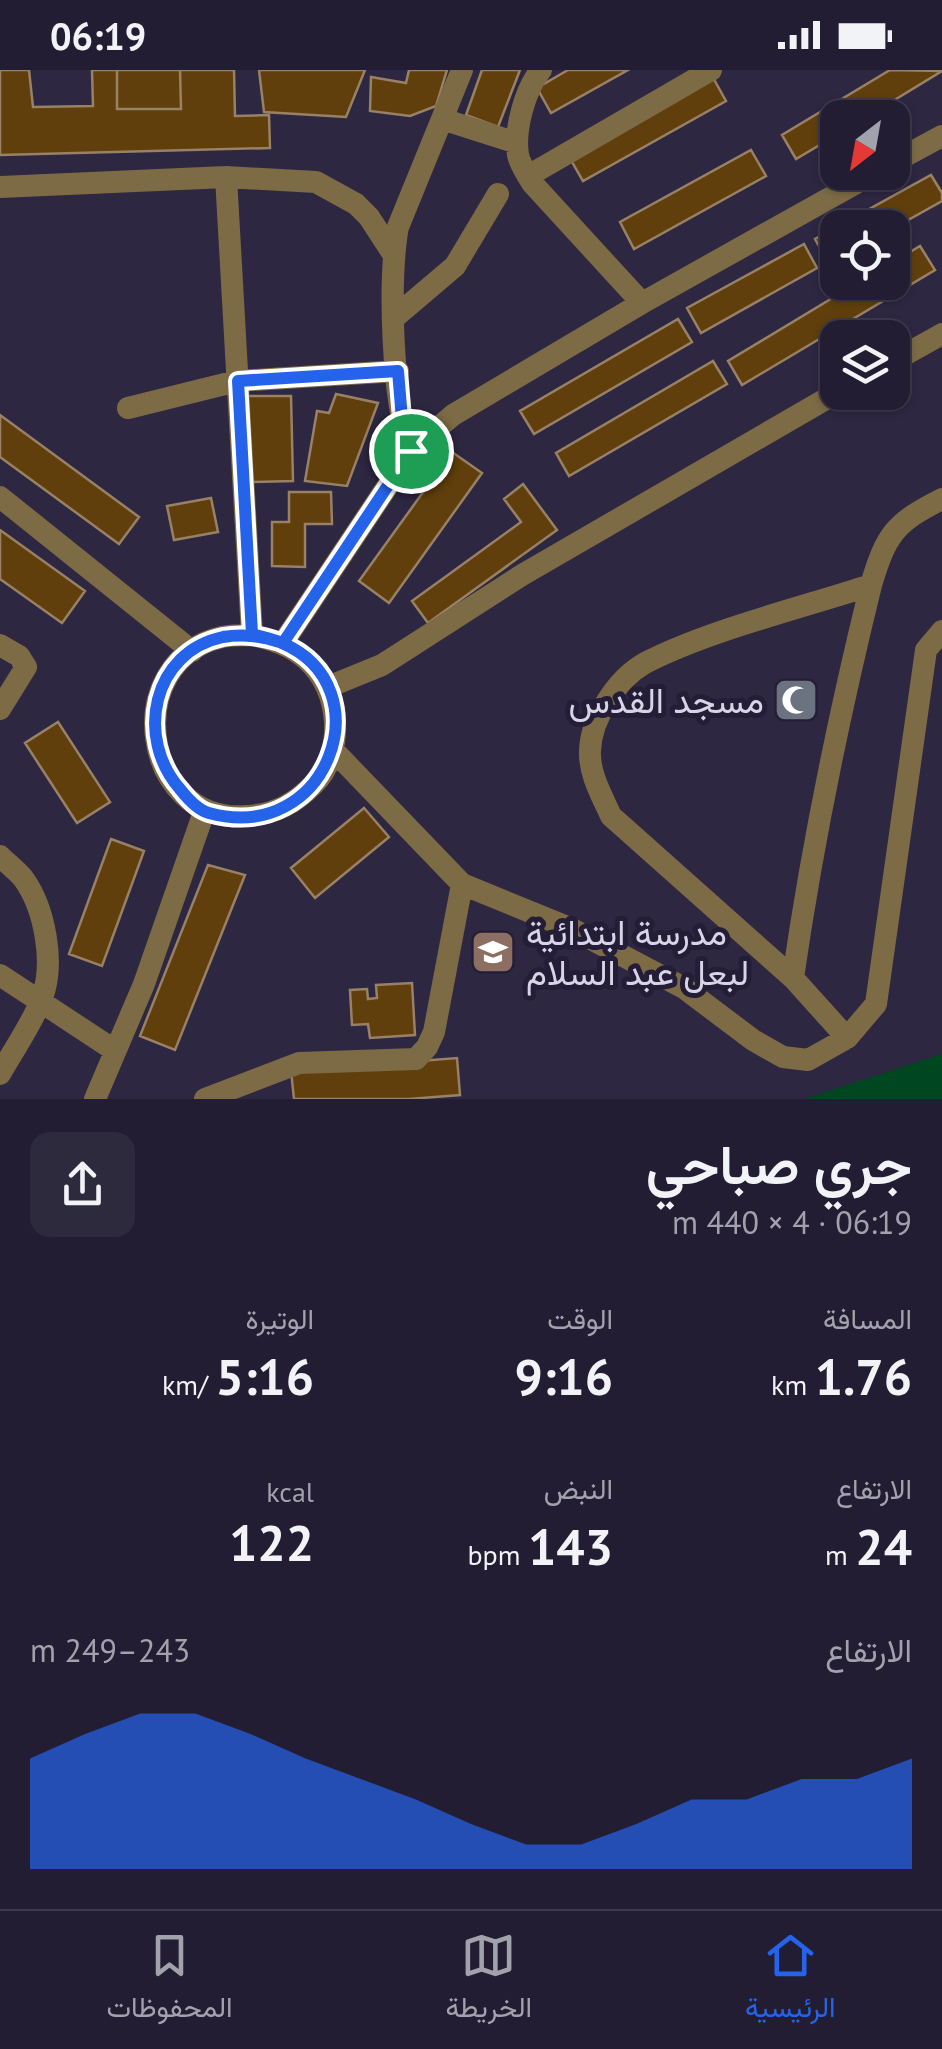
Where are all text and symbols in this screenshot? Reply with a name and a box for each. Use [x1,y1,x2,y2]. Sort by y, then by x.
text: 06:19 [50,11,146,60]
north arrow [820,100,910,190]
map controls [820,100,910,410]
button: locate [820,210,910,300]
button: layers [820,320,910,410]
pin [369,409,454,494]
icon: arrive [384,424,439,479]
place label: مسجد القدس [568,677,764,723]
mosque icon: مسجد القدس [773,677,819,723]
place label: مدرسة ابتدائية لبعل عبد السلام [526,909,749,996]
school or university icon: مدرسة ابتدائية لبعل عبد السلام [470,929,516,975]
text: جري صباحي [646,1128,912,1199]
button: share [30,1132,135,1237]
text: 06:19 · 4 × 440 m [672,1201,912,1243]
text: الوتيرة [246,1300,314,1337]
text: الوقت [547,1300,613,1337]
text: المسافة [823,1300,912,1337]
text: 5:16 [216,1344,314,1409]
text: 9:16 [515,1344,613,1409]
text: 1.76 [815,1344,912,1409]
text: /km [162,1366,216,1403]
text: km [771,1366,815,1403]
text: النبض [544,1470,613,1507]
text: الارتفاع [836,1470,912,1507]
text: kcal [266,1473,314,1510]
text: 122 [229,1510,314,1575]
text: 143 [528,1514,613,1579]
text: 24 [855,1514,912,1579]
text: bpm [467,1536,528,1573]
text: m [825,1536,855,1573]
text: 243–249 m [30,1629,190,1671]
text: الارتفاع [825,1629,912,1671]
tab: المحفوظات [106,1928,233,2032]
tab: الخريطة [446,1928,532,2032]
tab: الرئيسية [745,1928,836,2032]

